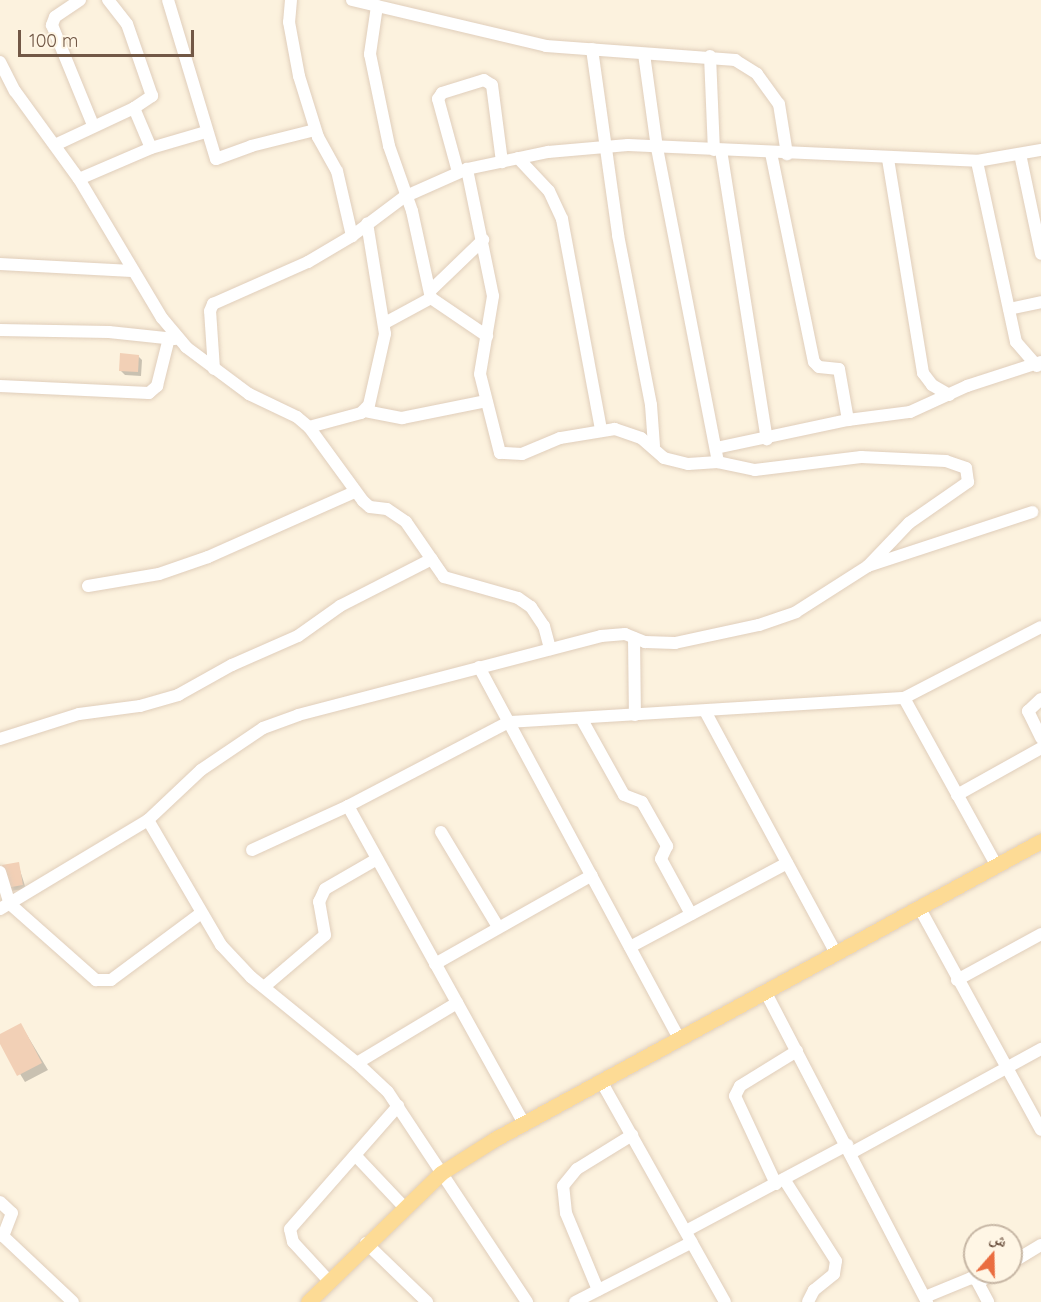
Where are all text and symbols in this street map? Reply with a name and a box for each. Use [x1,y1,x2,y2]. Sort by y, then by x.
scale bar [21,18,196,56]
text: 100 m [29,29,78,52]
north arrow [963,1224,1023,1284]
text: ش [987,1227,1010,1251]

